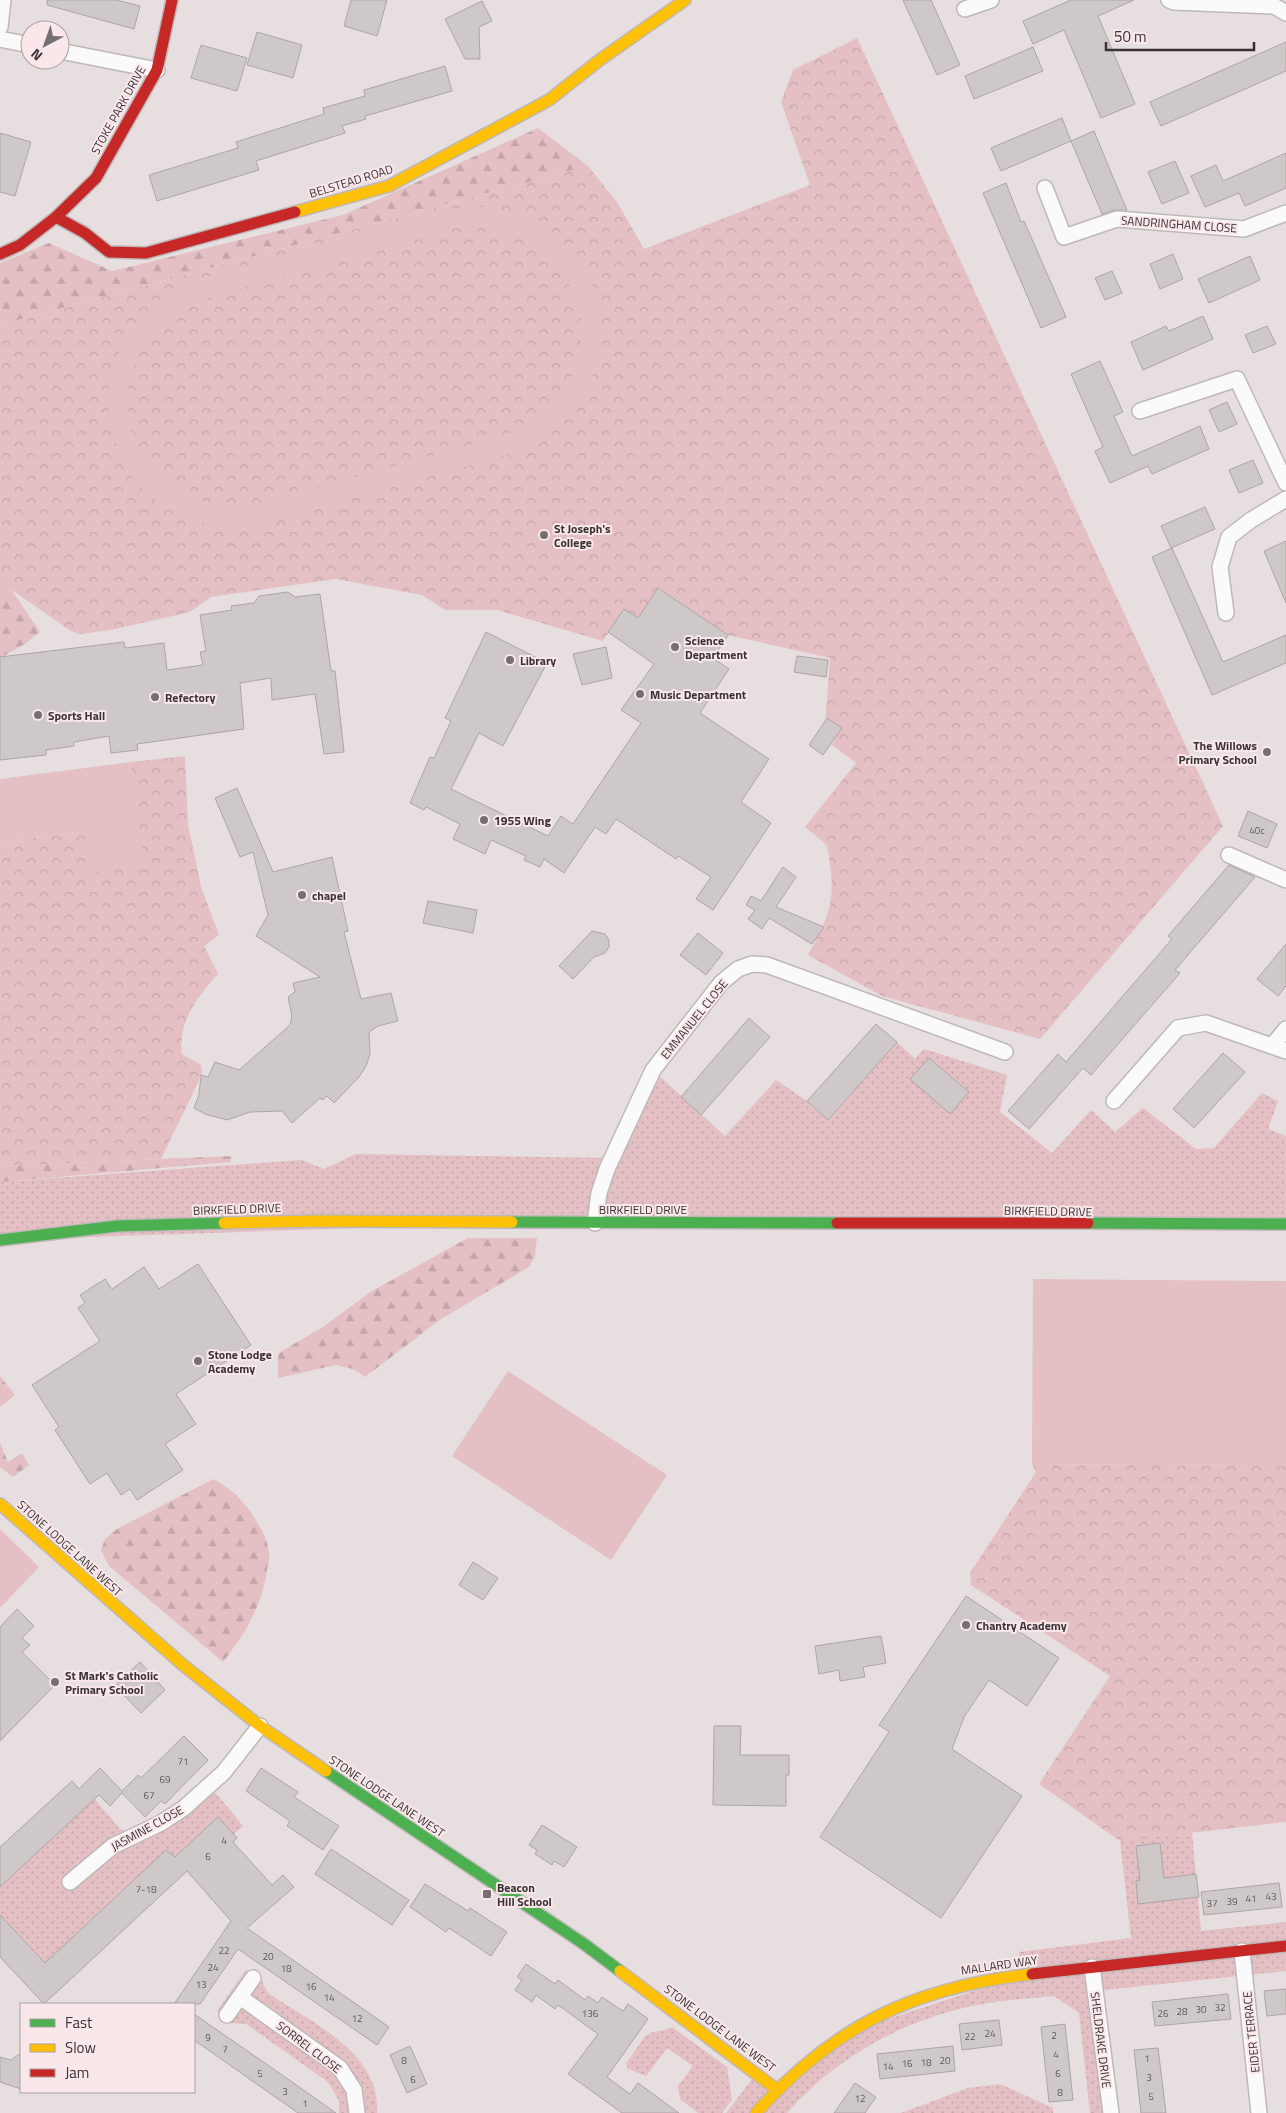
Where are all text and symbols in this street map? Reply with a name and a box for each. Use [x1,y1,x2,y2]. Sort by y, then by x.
north arrow [20,20,70,70]
scale bar [1106,20,1254,52]
text: 50 m [1114,25,1147,48]
text: N [26,44,47,66]
street label: STOKE PARK DRIVE [86,62,150,158]
street label: BELSTEAD ROAD [307,159,396,203]
street label: SANDRINGHAM CLOSE [1120,210,1238,238]
place label: St Joseph's College [554,519,611,552]
marker: St Joseph's College [538,529,550,541]
place label: Science Department [685,631,748,664]
marker: Science Department [669,641,681,653]
place label: Library [520,651,556,670]
marker: Library [504,654,516,666]
place label: Music Department [650,685,747,704]
place label: Refectory [165,688,215,707]
marker: Music Department [634,688,646,700]
marker: Refectory [149,691,161,703]
place label: Sports Hall [48,706,105,725]
marker: Sports Hall [32,709,44,721]
place label: The Willows Primary School [1179,736,1257,769]
marker: The Willows Primary School [1261,746,1273,758]
place label: 1955 Wing [494,811,551,830]
marker: 1955 Wing [478,814,490,826]
house number: 40c [1249,823,1265,838]
place label: chapel [312,886,346,905]
marker: chapel [296,889,308,901]
street label: EMMANUEL CLOSE [656,975,732,1063]
street label: BIRKFIELD DRIVE [193,1198,282,1220]
street label: BIRKFIELD DRIVE [599,1200,688,1219]
street label: BIRKFIELD DRIVE [1004,1201,1093,1221]
place label: Stone Lodge Academy [208,1345,272,1378]
marker: Stone Lodge Academy [192,1355,204,1367]
street label: STONE LODGE LANE WEST [13,1495,127,1601]
place label: Chantry Academy [976,1616,1067,1635]
marker: Chantry Academy [960,1619,972,1631]
place label: St Mark's Catholic Primary School [65,1666,158,1699]
marker: St Mark's Catholic Primary School [49,1676,61,1688]
street label: STONE LODGE LANE WEST [325,1750,449,1842]
house number: 71 [177,1754,189,1769]
house number: 69 [159,1772,171,1787]
house number: 67 [143,1788,155,1803]
street label: JASMINE CLOSE [107,1800,187,1856]
house number: 4 [221,1833,227,1848]
house number: 6 [205,1849,211,1864]
place label: Beacon Hill School [497,1878,552,1911]
house number: 7-18 [135,1882,157,1897]
marker: Beacon Hill School [481,1888,493,1900]
house number: 43 [1265,1889,1277,1904]
house number: 41 [1245,1891,1257,1906]
house number: 39 [1226,1894,1238,1909]
house number: 37 [1206,1896,1218,1911]
house number: 22 [218,1943,230,1958]
house number: 20 [262,1949,274,1964]
street label: MALLARD WAY [960,1950,1039,1980]
house number: 24 [207,1960,219,1975]
house number: 18 [280,1961,292,1976]
house number: 13 [195,1977,207,1992]
house number: 16 [305,1979,317,1994]
street label: STONE LODGE LANE WEST [660,1979,781,2077]
house number: 14 [323,1990,335,2005]
street label: EIDER TERRACE [1237,1990,1265,2074]
street label: SHELDRAKE DRIVE [1086,1991,1116,2090]
house number: 32 [1214,2000,1226,2015]
house number: 30 [1195,2002,1207,2017]
legend [20,2003,195,2093]
house number: 28 [1176,2004,1188,2019]
house number: 136 [582,2006,599,2021]
house number: 26 [1157,2006,1169,2021]
text: Fast [65,2011,93,2034]
house number: 12 [351,2011,363,2026]
street label: SORREL CLOSE [272,2016,346,2078]
house number: 24 [984,2026,996,2041]
house number: 2 [1051,2028,1057,2043]
house number: 22 [964,2029,976,2044]
house number: 9 [205,2030,211,2045]
text: Slow [65,2036,96,2059]
house number: 7 [222,2042,228,2057]
house number: 4 [1053,2047,1059,2062]
house number: 1 [1144,2051,1150,2066]
house number: 8 [401,2053,407,2068]
house number: 20 [939,2053,951,2068]
house number: 18 [920,2055,932,2070]
house number: 16 [901,2056,913,2071]
house number: 14 [882,2059,894,2074]
text: Jam [65,2061,89,2084]
house number: 5 [257,2066,263,2081]
house number: 6 [1055,2066,1061,2081]
house number: 3 [1146,2070,1152,2085]
house number: 6 [410,2072,416,2087]
house number: 3 [282,2084,288,2099]
house number: 8 [1057,2085,1063,2100]
house number: 5 [1148,2089,1154,2104]
house number: 12 [854,2091,866,2106]
house number: 1 [302,2096,308,2111]

